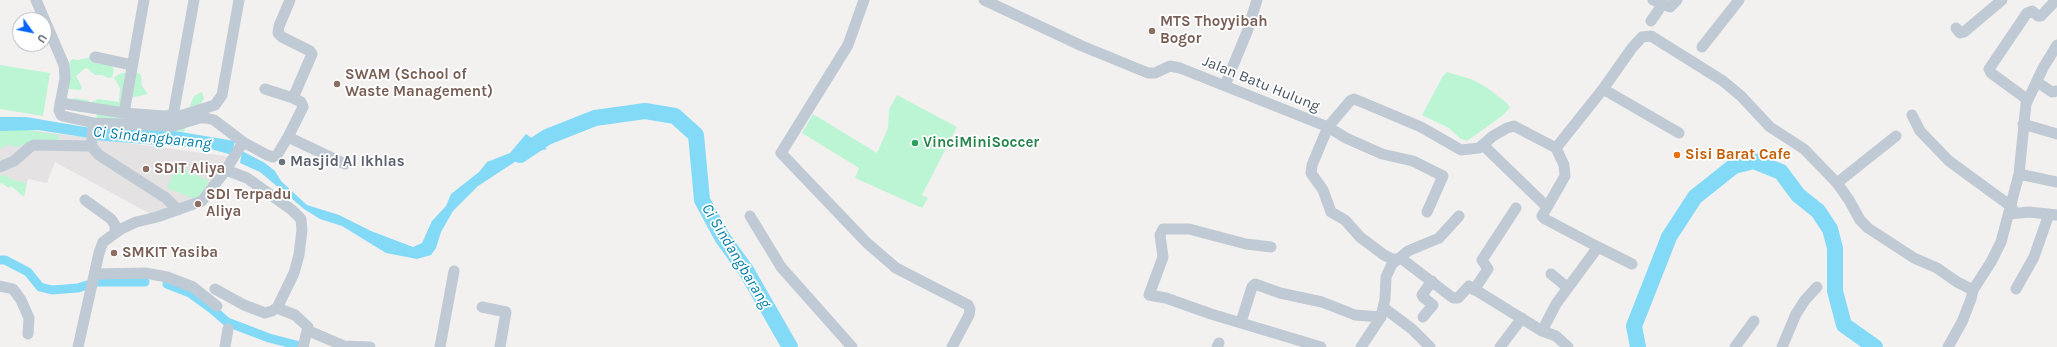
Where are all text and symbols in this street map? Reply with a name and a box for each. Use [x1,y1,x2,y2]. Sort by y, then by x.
north arrow [12,12,52,52]
place label: MTS Thoyyibah Bogor [1160,13,1268,48]
marker: MTS Thoyyibah Bogor [1147,26,1157,36]
text: U [34,32,49,45]
street label: Jalan Batu Hulung [1200,52,1322,116]
place label: SWAM (School of Waste Management) [345,66,493,101]
marker: SWAM (School of Waste Management) [332,79,342,89]
water label: Ci Sindangbarang [92,122,212,154]
place label: VinciMiniSoccer [923,134,1039,152]
marker: VinciMiniSoccer [910,138,920,148]
place label: Sisi Barat Cafe [1685,146,1791,164]
marker: Sisi Barat Cafe [1672,150,1682,160]
place label: Masjid Al Ikhlas [290,153,405,171]
marker: Masjid Al Ikhlas [277,157,287,167]
place label: SDIT Aliya [154,160,225,178]
marker: SDIT Aliya [141,164,151,174]
place label: SDI Terpadu Aliya [206,186,291,221]
marker: SDI Terpadu Aliya [193,199,203,209]
water label: Ci Sindangbarang [697,200,775,312]
place label: SMKIT Yasiba [122,244,218,262]
marker: SMKIT Yasiba [109,248,119,258]

